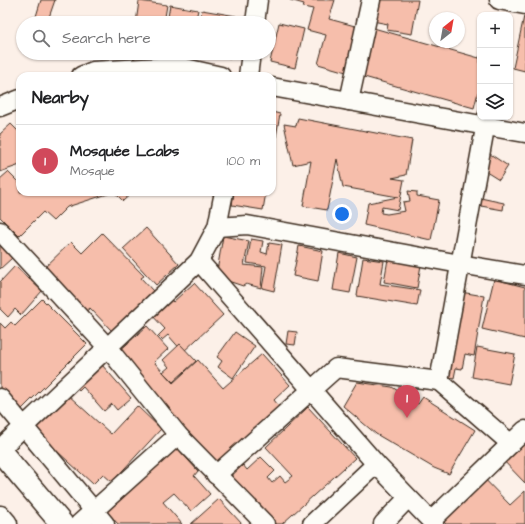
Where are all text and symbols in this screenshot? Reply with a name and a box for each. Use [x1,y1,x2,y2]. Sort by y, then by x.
north arrow [429,12,465,48]
map controls [477,12,513,120]
button: + [477,12,513,48]
search box [16,16,276,60]
icon: search [30,27,52,49]
text: Search here [62,28,151,49]
button: − [477,48,513,84]
button: layers [477,84,513,120]
text: Nearby [32,86,89,110]
text: Mosquée Lcabs [70,141,179,162]
text: 1 [44,152,46,170]
text: 100 m [227,152,260,170]
text: Mosque [70,162,115,180]
your location [332,204,352,224]
pin: 1 [394,385,420,418]

